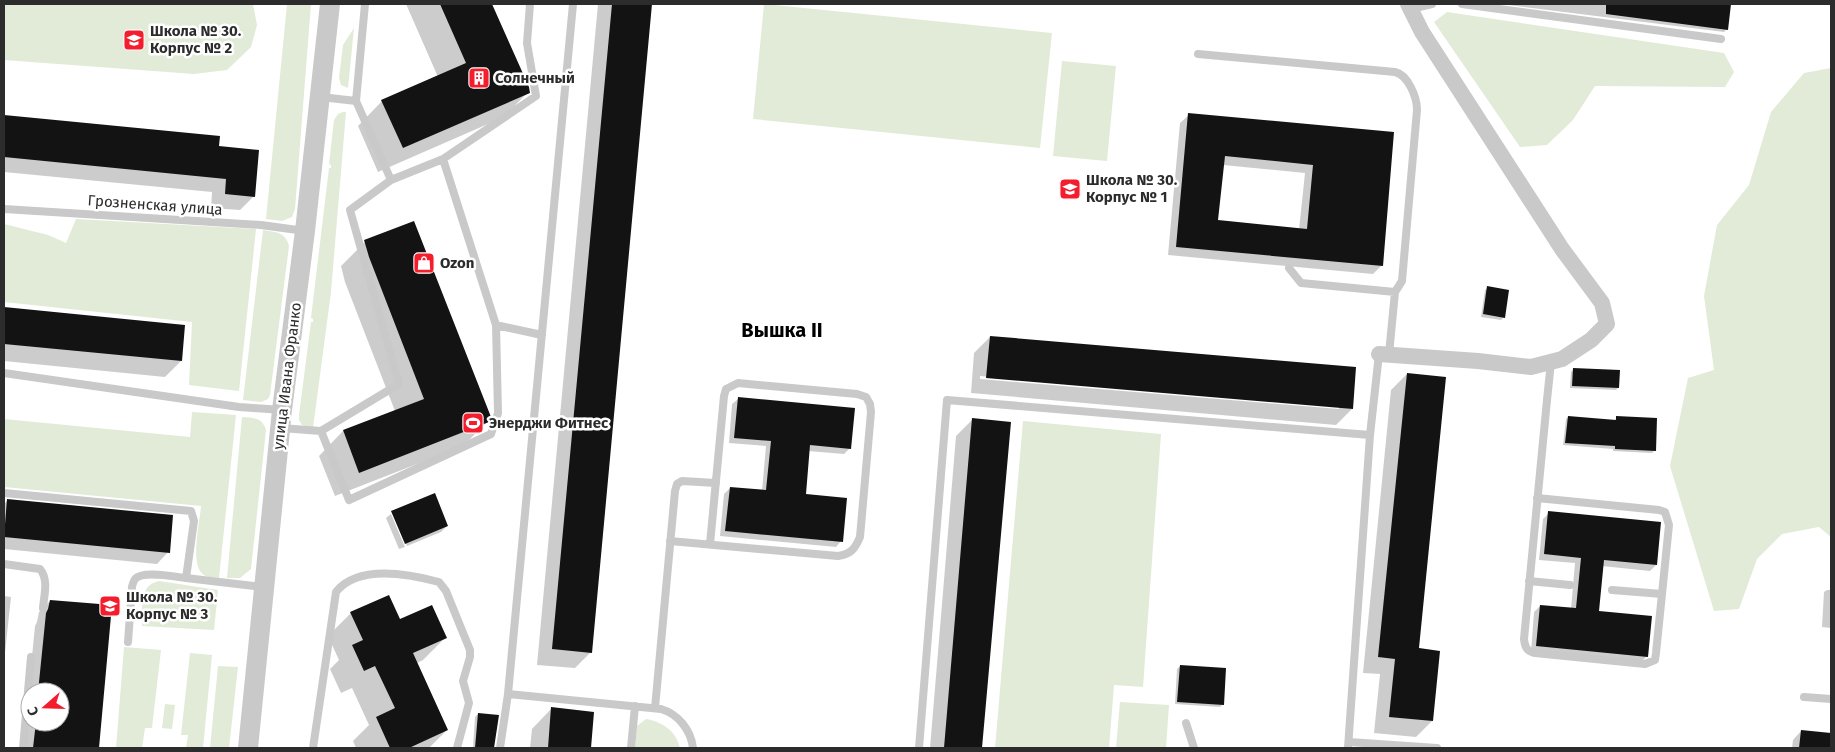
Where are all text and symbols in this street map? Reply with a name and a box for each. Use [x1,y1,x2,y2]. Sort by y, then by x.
place label: Школа № 30. Корпус № 2 [150,22,242,57]
school or university icon: Школа № 30. Корпус № 2 [122,28,146,52]
building icon: Солнечный [467,66,491,90]
place label: Солнечный [495,69,575,87]
place label: Школа № 30. Корпус № 1 [1086,171,1178,206]
school or university icon: Школа № 30. Корпус № 1 [1058,177,1082,201]
street label: Грозненская улица [87,191,223,219]
shop icon: Ozon [412,251,436,275]
place label: Ozon [440,254,474,272]
street label: улица Ивана Франко [269,301,305,451]
district label: Вышка II [741,318,823,342]
sports icon: Энерджи Фитнес [461,411,485,435]
place label: Энерджи Фитнес [489,414,609,432]
place label: Школа № 30. Корпус № 3 [126,588,218,623]
school or university icon: Школа № 30. Корпус № 3 [98,594,122,618]
north arrow [20,682,70,732]
text: С [24,705,43,718]

